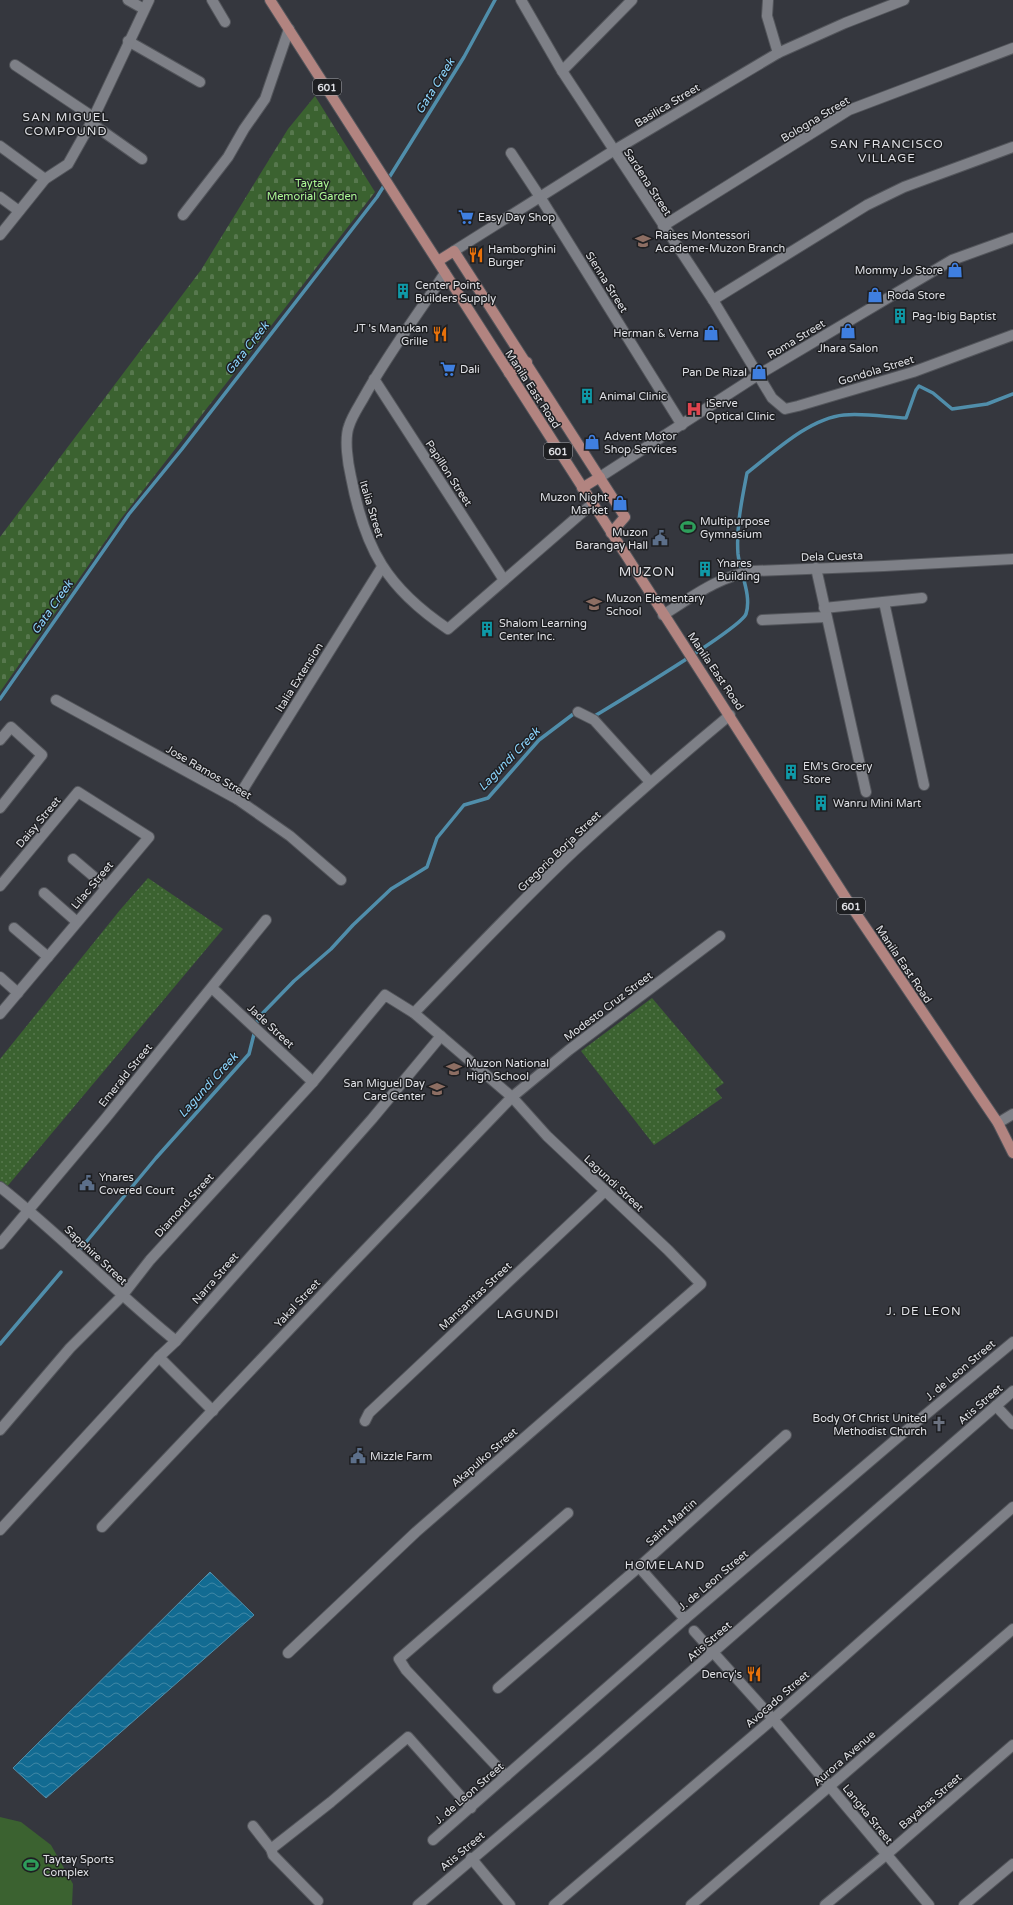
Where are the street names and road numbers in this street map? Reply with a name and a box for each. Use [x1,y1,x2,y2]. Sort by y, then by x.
road number: 601 [313,79,341,95]
street label: Basilica Street [632,81,702,130]
street label: Bologna Street [779,94,852,145]
street label: Sardena Street [621,146,674,218]
street label: Sienna Street [583,249,631,315]
street label: Roma Street [765,317,828,362]
street label: Manila East Road [502,348,563,431]
street label: Gondola Street [837,353,916,388]
street label: Papillon Street [422,438,475,509]
road number: 601 [544,443,572,459]
street label: Italia Street [357,479,386,539]
street label: Dela Cuesta [801,549,863,564]
street label: Manila East Road [685,630,746,713]
street label: Italia Extension [273,640,326,714]
street label: Jose Ramos Street [164,743,254,802]
street label: Daisy Street [13,794,63,850]
street label: Gregorio Borja Street [515,808,604,894]
street label: Lilac Street [69,859,116,912]
road number: 601 [837,898,865,914]
street label: Manila East Road [873,923,934,1006]
street label: Modesto Cruz Street [561,969,655,1044]
street label: Jade Street [245,1002,297,1051]
street label: Emerald Street [96,1041,155,1110]
street label: Lagundi Street [581,1152,646,1214]
street label: Diamond Street [152,1171,217,1240]
street label: Sapphire Street [62,1223,130,1288]
street label: Narra Street [190,1250,241,1307]
street label: Mansanitas Street [436,1259,514,1333]
street label: Yakal Street [272,1276,323,1330]
street label: J. de Leon Street [923,1337,998,1403]
street label: Atis Street [956,1382,1005,1427]
street label: Akapulko Street [449,1425,520,1490]
street label: Saint Martin [643,1496,699,1549]
street label: J. de Leon Street [676,1547,751,1613]
street label: Atis Street [685,1619,734,1664]
street label: Avocado Street [743,1668,812,1731]
street label: Aurora Avenue [811,1728,878,1789]
street label: J. de Leon Street [432,1760,506,1827]
street label: Bayabas Street [896,1771,964,1832]
street label: Langka Street [840,1782,895,1847]
street label: Atis Street [437,1829,487,1874]

